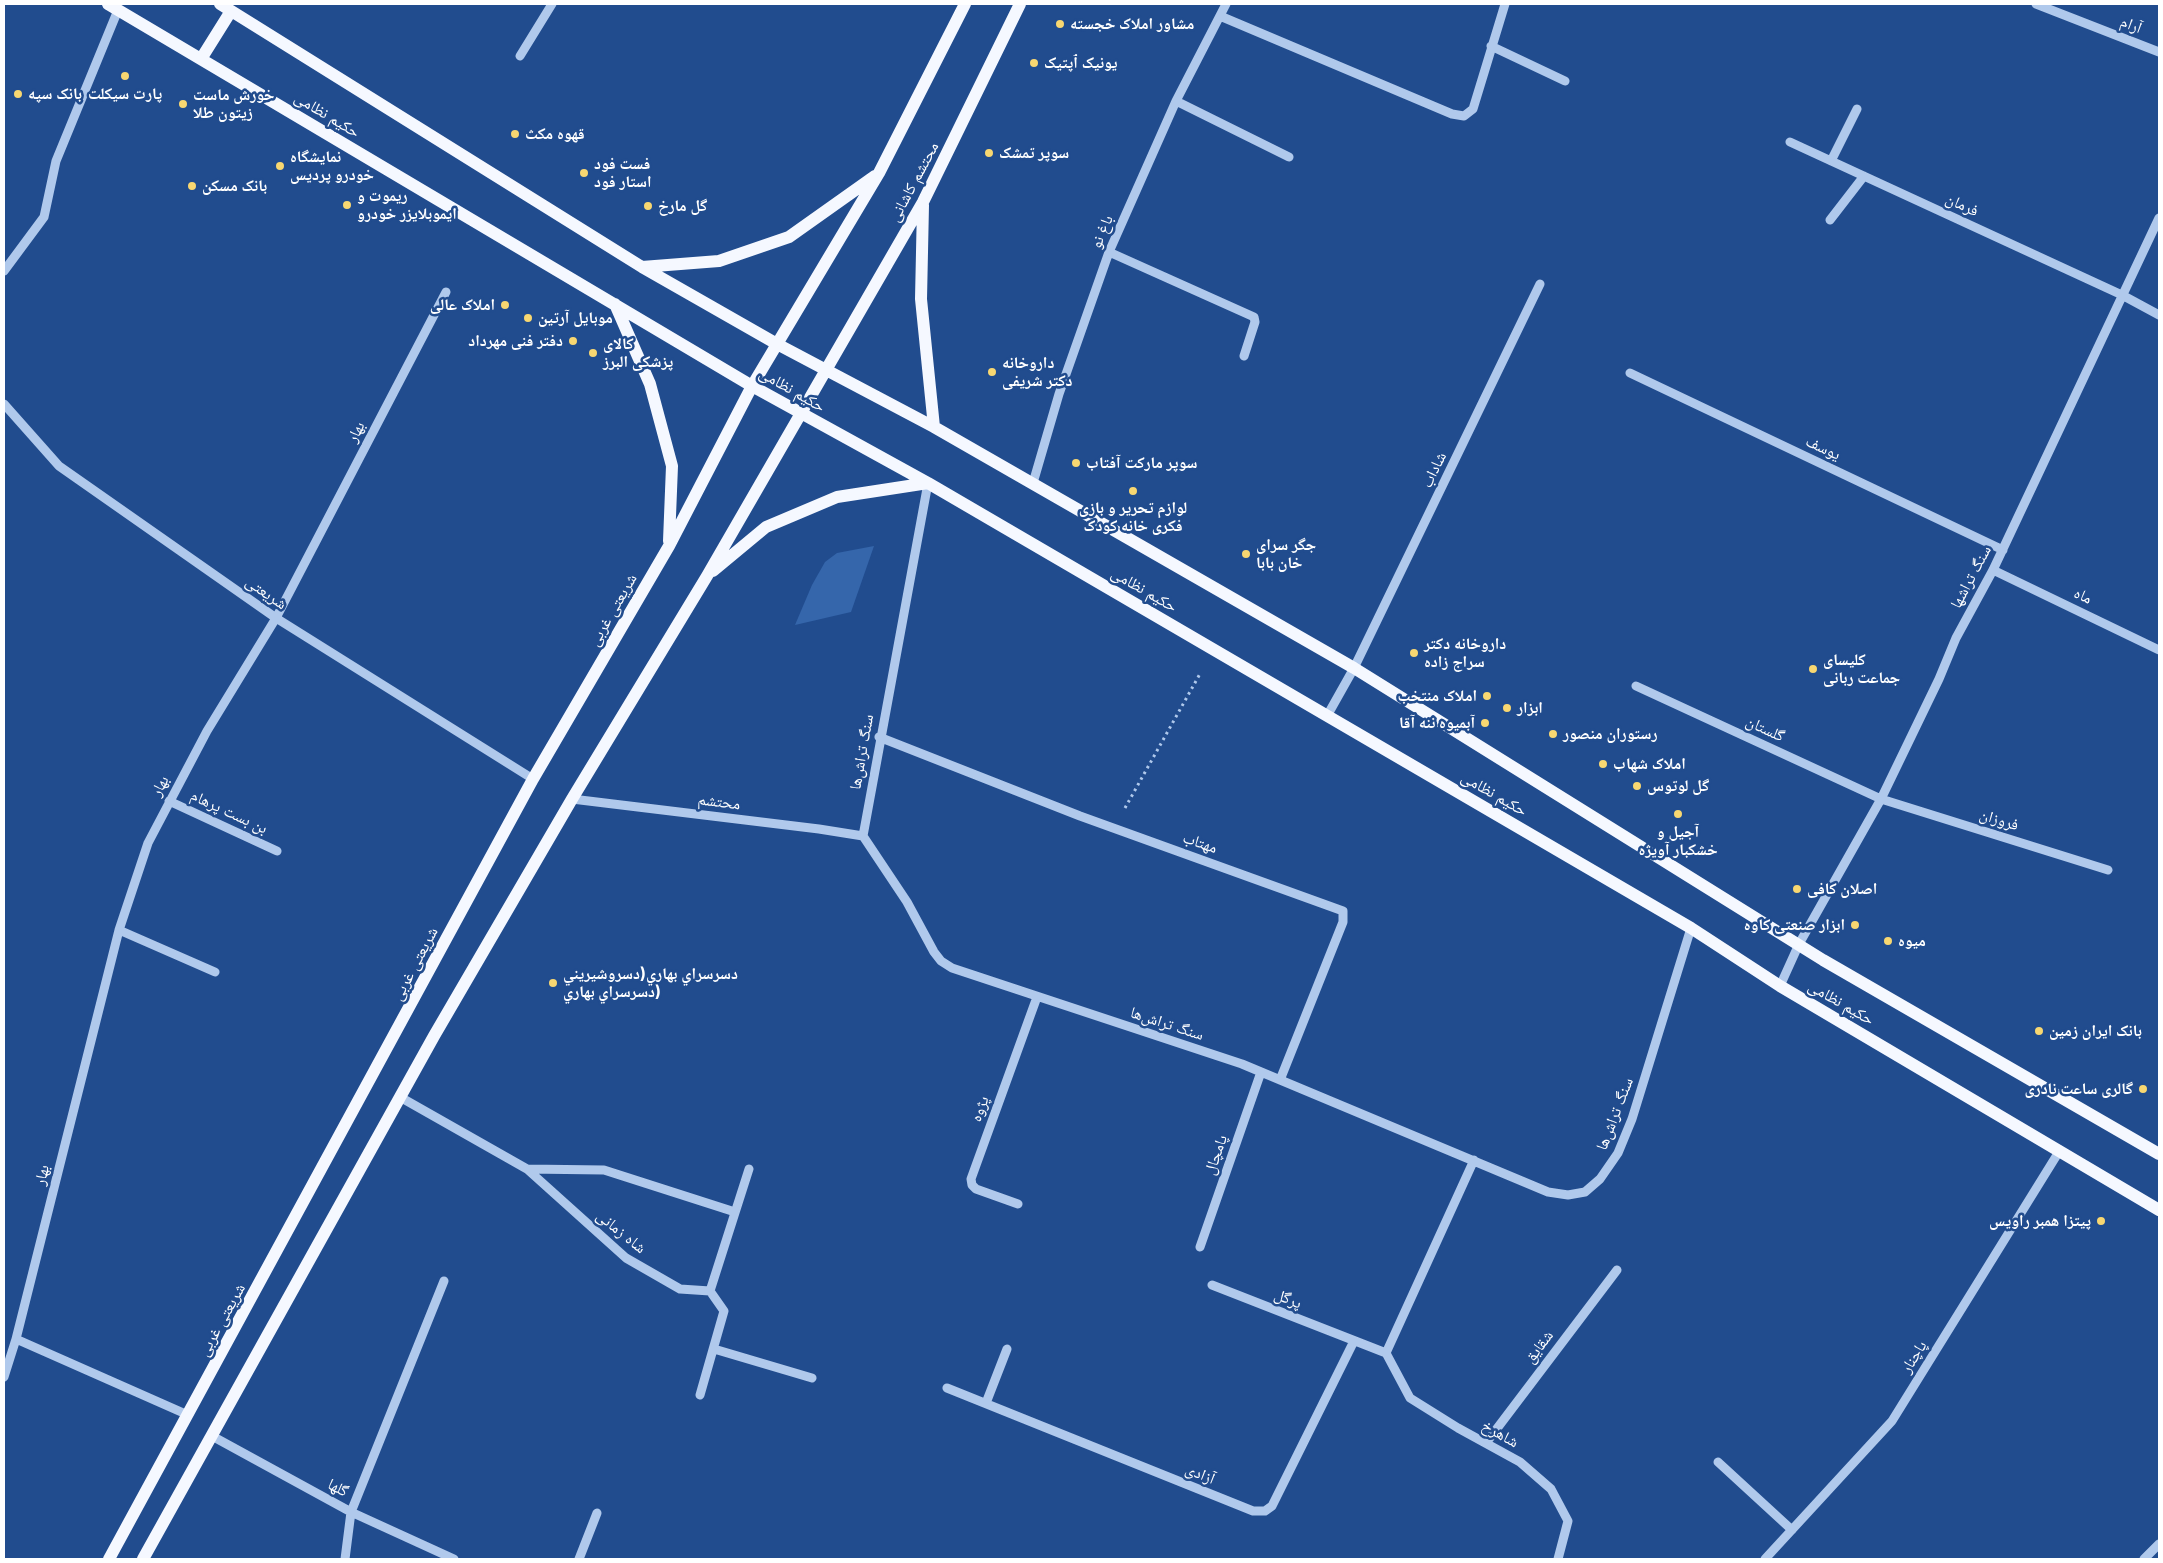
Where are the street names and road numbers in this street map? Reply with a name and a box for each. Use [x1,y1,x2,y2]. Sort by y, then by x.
street label: آرام [2117,12,2145,38]
street label: حکیم نظامی [291,88,363,142]
street label: محتشم کاشانی [885,139,943,225]
street label: فرمان [1943,189,1981,221]
street label: باغ نو [1086,212,1118,252]
street label: حکیم نظامی [756,363,828,417]
street label: بهار [343,418,369,446]
street label: یوسف [1802,432,1844,464]
street label: شاداب [1417,449,1451,491]
street label: سنگ تراشها [1946,542,1996,612]
street label: حکیم نظامی [1108,563,1180,617]
street label: شریعتی غربی [585,570,641,650]
street label: شریعتی [242,572,290,614]
street label: ماه [2071,583,2095,609]
street label: گلستان [1743,712,1787,746]
street label: سنگ تراش‌ها [846,713,878,791]
street label: حکیم نظامی [1458,767,1530,821]
street label: بهار [147,772,173,800]
street label: بن بست پرهام [187,786,271,838]
street label: محتشم [697,790,741,814]
street label: فروزان [1977,805,2021,835]
street label: مهتاب [1180,828,1220,858]
street label: شریعتی غربی [388,924,442,1004]
street label: حکیم نظامی [1805,976,1877,1030]
street label: سنگ تراش‌ها [1128,1003,1206,1045]
street label: سنگ تراش‌ها [1592,1075,1638,1153]
street label: پژوه [967,1094,993,1124]
street label: پامچال [1200,1132,1232,1178]
street label: بهار [30,1163,54,1187]
street label: شاه زمانی [592,1206,650,1258]
street label: شریعتی غربی [194,1280,250,1360]
street label: پرگل [1271,1285,1305,1313]
street label: شقایق [1520,1327,1558,1367]
street label: پاچنار [1897,1337,1931,1377]
street label: شاهرخ [1478,1416,1522,1452]
street label: آزادی [1182,1459,1218,1489]
street label: گلها [324,1475,352,1501]

